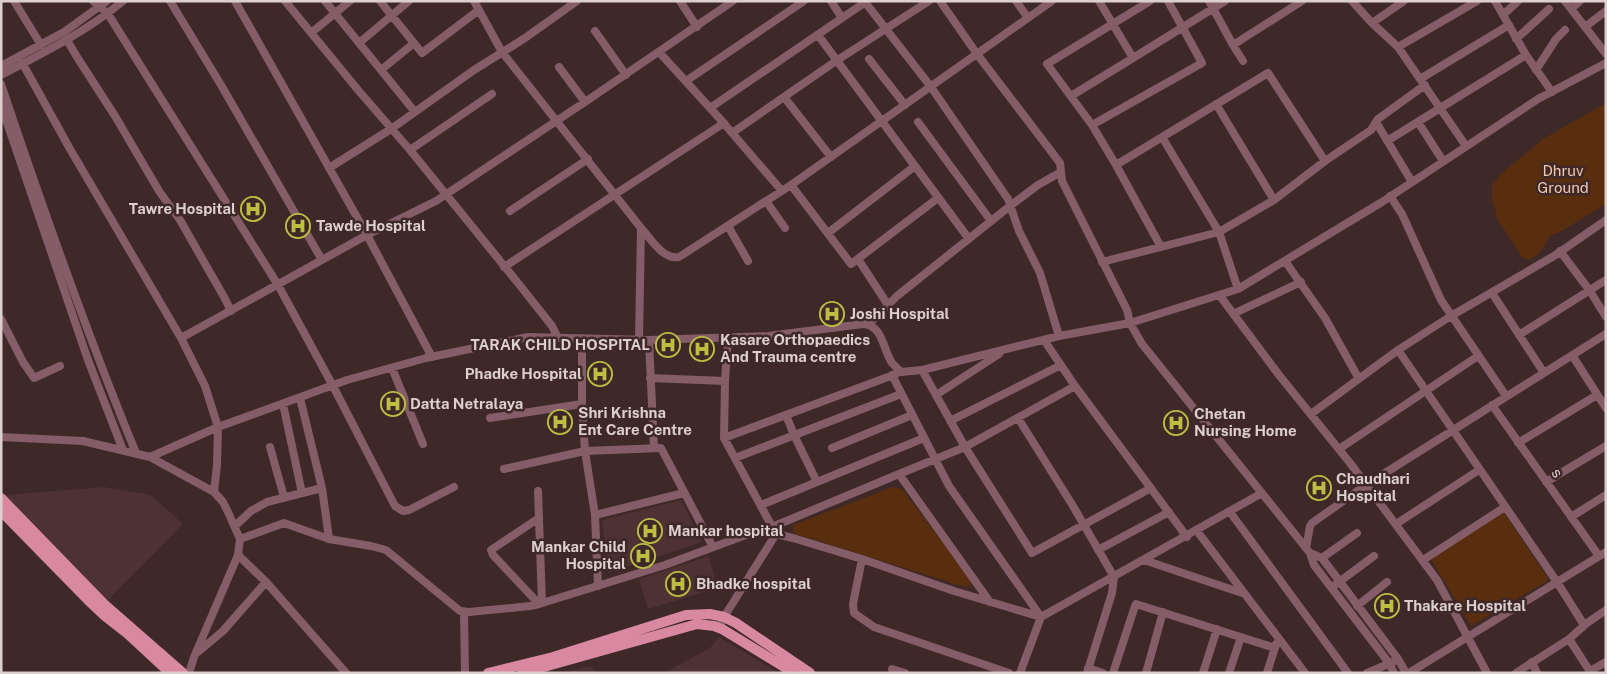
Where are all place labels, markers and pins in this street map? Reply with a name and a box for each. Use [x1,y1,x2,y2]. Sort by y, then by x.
hospital icon: Tawre Hospital [240,196,266,222]
place label: Tawre Hospital [129,200,236,217]
hospital icon: Tawde Hospital [285,213,311,239]
place label: Tawde Hospital [316,217,426,234]
hospital icon: Joshi Hospital [819,301,845,327]
place label: Joshi Hospital [850,305,950,322]
place label: Kasare Orthopaedics And Trauma centre [720,331,870,365]
hospital icon: TARAK CHILD HOSPITAL [655,332,681,358]
place label: TARAK CHILD HOSPITAL [471,336,650,353]
hospital icon: Kasare Orthopaedics And Trauma centre [689,336,715,362]
hospital icon: Phadke Hospital [587,361,613,387]
place label: Phadke Hospital [465,365,582,382]
hospital icon: Datta Netralaya [380,391,406,417]
place label: Datta Netralaya [410,395,523,412]
place label: Shri Krishna Ent Care Centre [578,404,692,438]
place label: Chetan Nursing Home [1194,405,1297,439]
hospital icon: Shri Krishna Ent Care Centre [547,409,573,435]
hospital icon: Chetan Nursing Home [1163,410,1189,436]
place label: Chaudhari Hospital [1336,470,1410,504]
hospital icon: Chaudhari Hospital [1306,475,1332,501]
hospital icon: Mankar hospital [637,518,663,544]
place label: Mankar hospital [668,522,784,539]
place label: Mankar Child Hospital [531,538,626,572]
hospital icon: Mankar Child Hospital [630,543,656,569]
hospital icon: Bhadke hospital [665,571,691,597]
place label: Bhadke hospital [696,575,811,592]
hospital icon: Thakare Hospital [1374,593,1400,619]
place label: Thakare Hospital [1404,597,1526,614]

